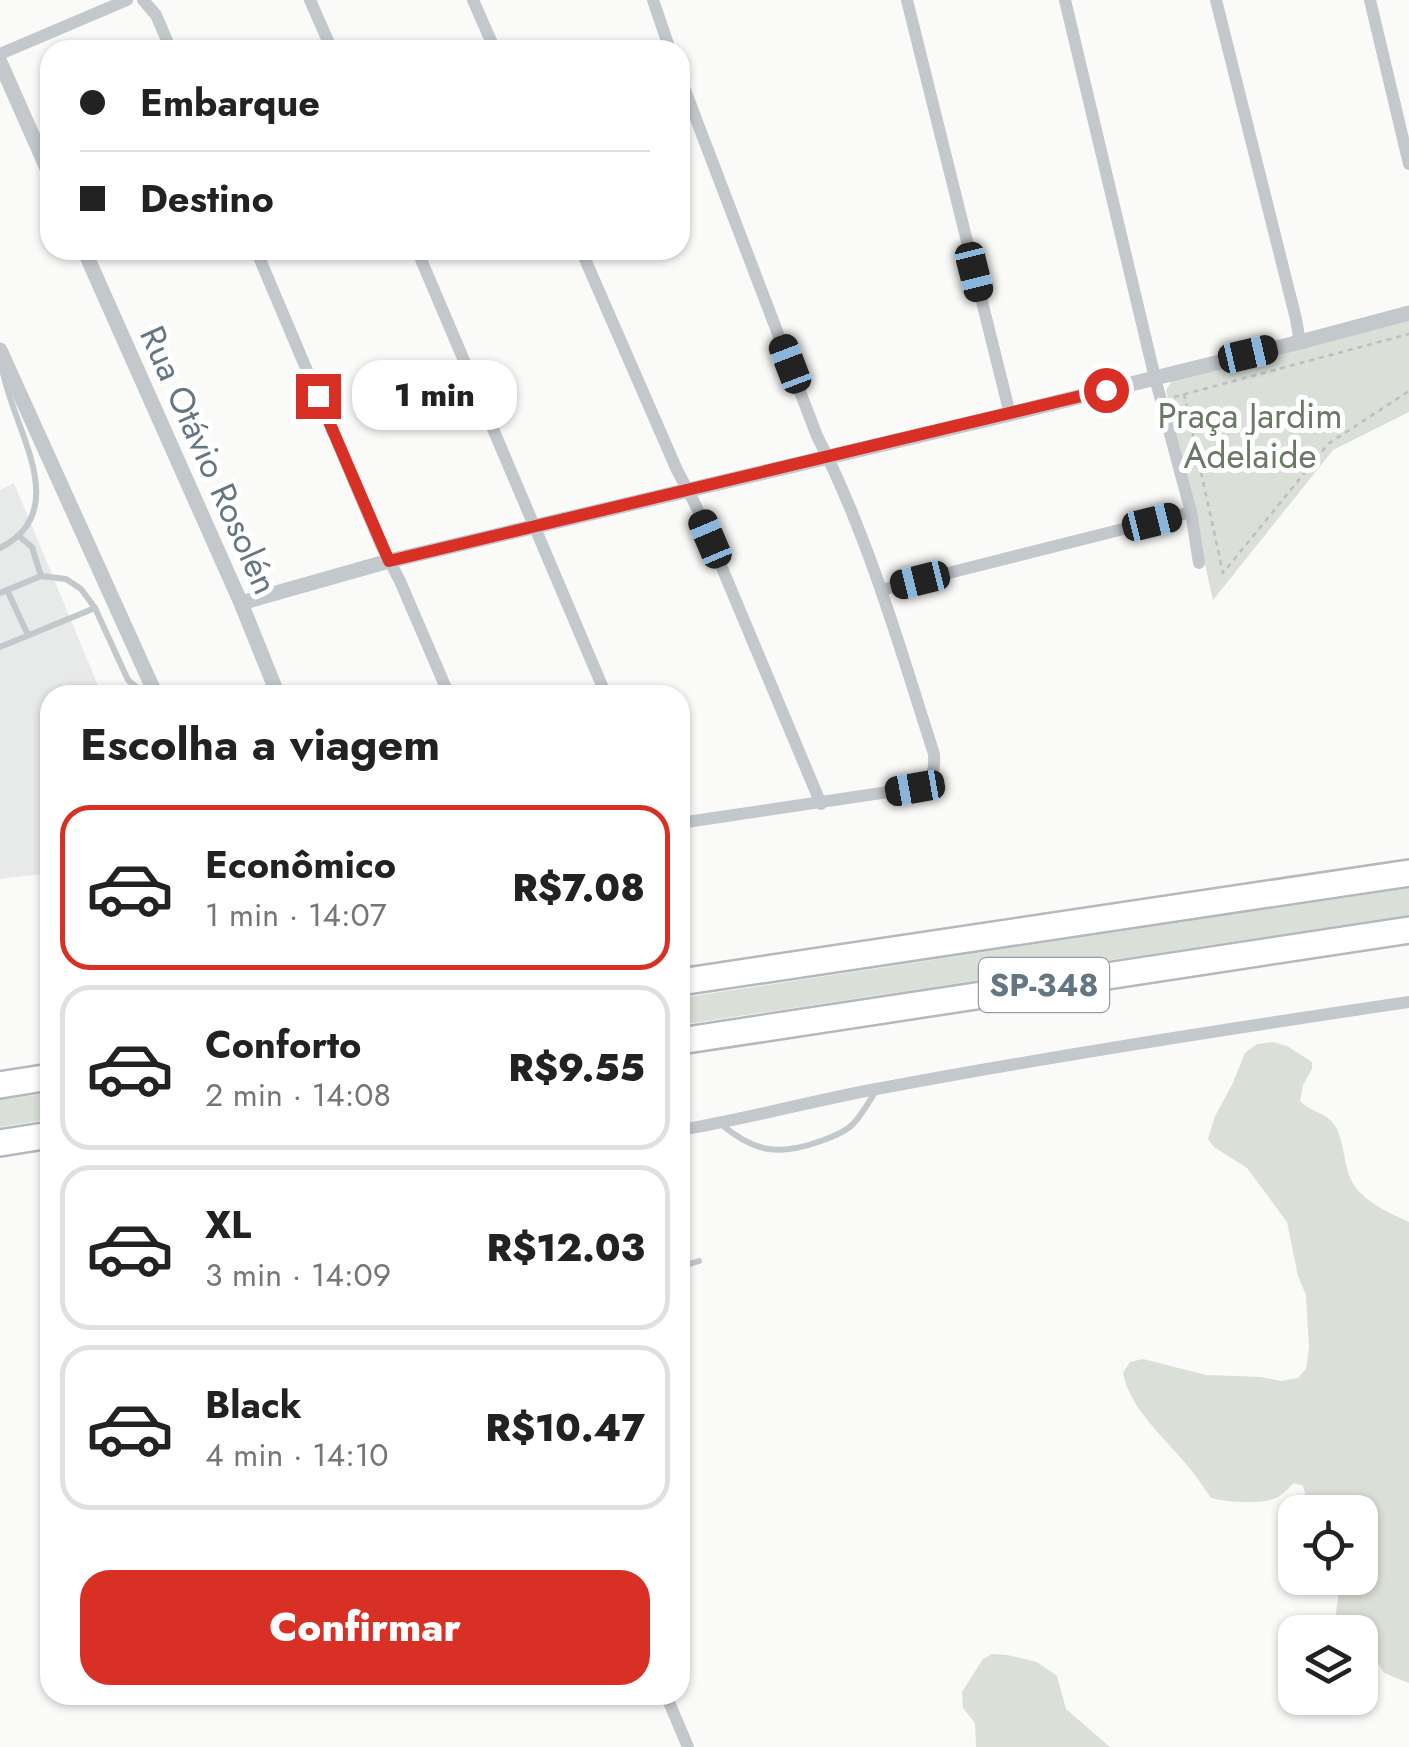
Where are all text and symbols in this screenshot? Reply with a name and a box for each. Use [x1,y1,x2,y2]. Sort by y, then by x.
text: Embarque [140,75,320,130]
text: Destino [140,171,274,226]
car [952,239,996,305]
street label: Rua Otávio Rosolén [127,318,291,602]
car [765,331,815,397]
car [1215,333,1281,375]
callout: 1 min [353,361,518,431]
route start [1084,368,1129,413]
text: 1 min [394,372,475,418]
route end [296,374,341,419]
park label: Praça Jardim Adelaide [1158,391,1342,481]
car [1119,500,1185,544]
car [684,506,736,572]
car [887,558,953,602]
text: Escolha a viagem [80,712,440,777]
car [883,768,947,808]
text: Econômico [205,837,396,892]
icon: car [85,843,175,933]
text: R$7.08 [512,860,645,915]
text: 1 min · 14:07 [205,892,387,938]
road number: SP-348 [979,958,1109,1012]
text: Conforto [205,1017,362,1072]
icon: car [85,1023,175,1113]
text: R$9.55 [508,1040,645,1095]
text: 2 min · 14:08 [205,1072,391,1118]
text: XL [205,1197,251,1252]
icon: car [85,1203,175,1293]
text: R$12.03 [487,1220,645,1275]
text: 3 min · 14:09 [205,1252,391,1298]
text: Black [205,1377,302,1432]
icon: car [85,1383,175,1473]
text: R$10.47 [485,1400,645,1455]
text: 4 min · 14:10 [205,1432,388,1478]
map controls [1278,1495,1378,1715]
button: locate [1278,1495,1378,1595]
button: Confirmar [80,1570,650,1685]
button: layers [1278,1615,1378,1715]

